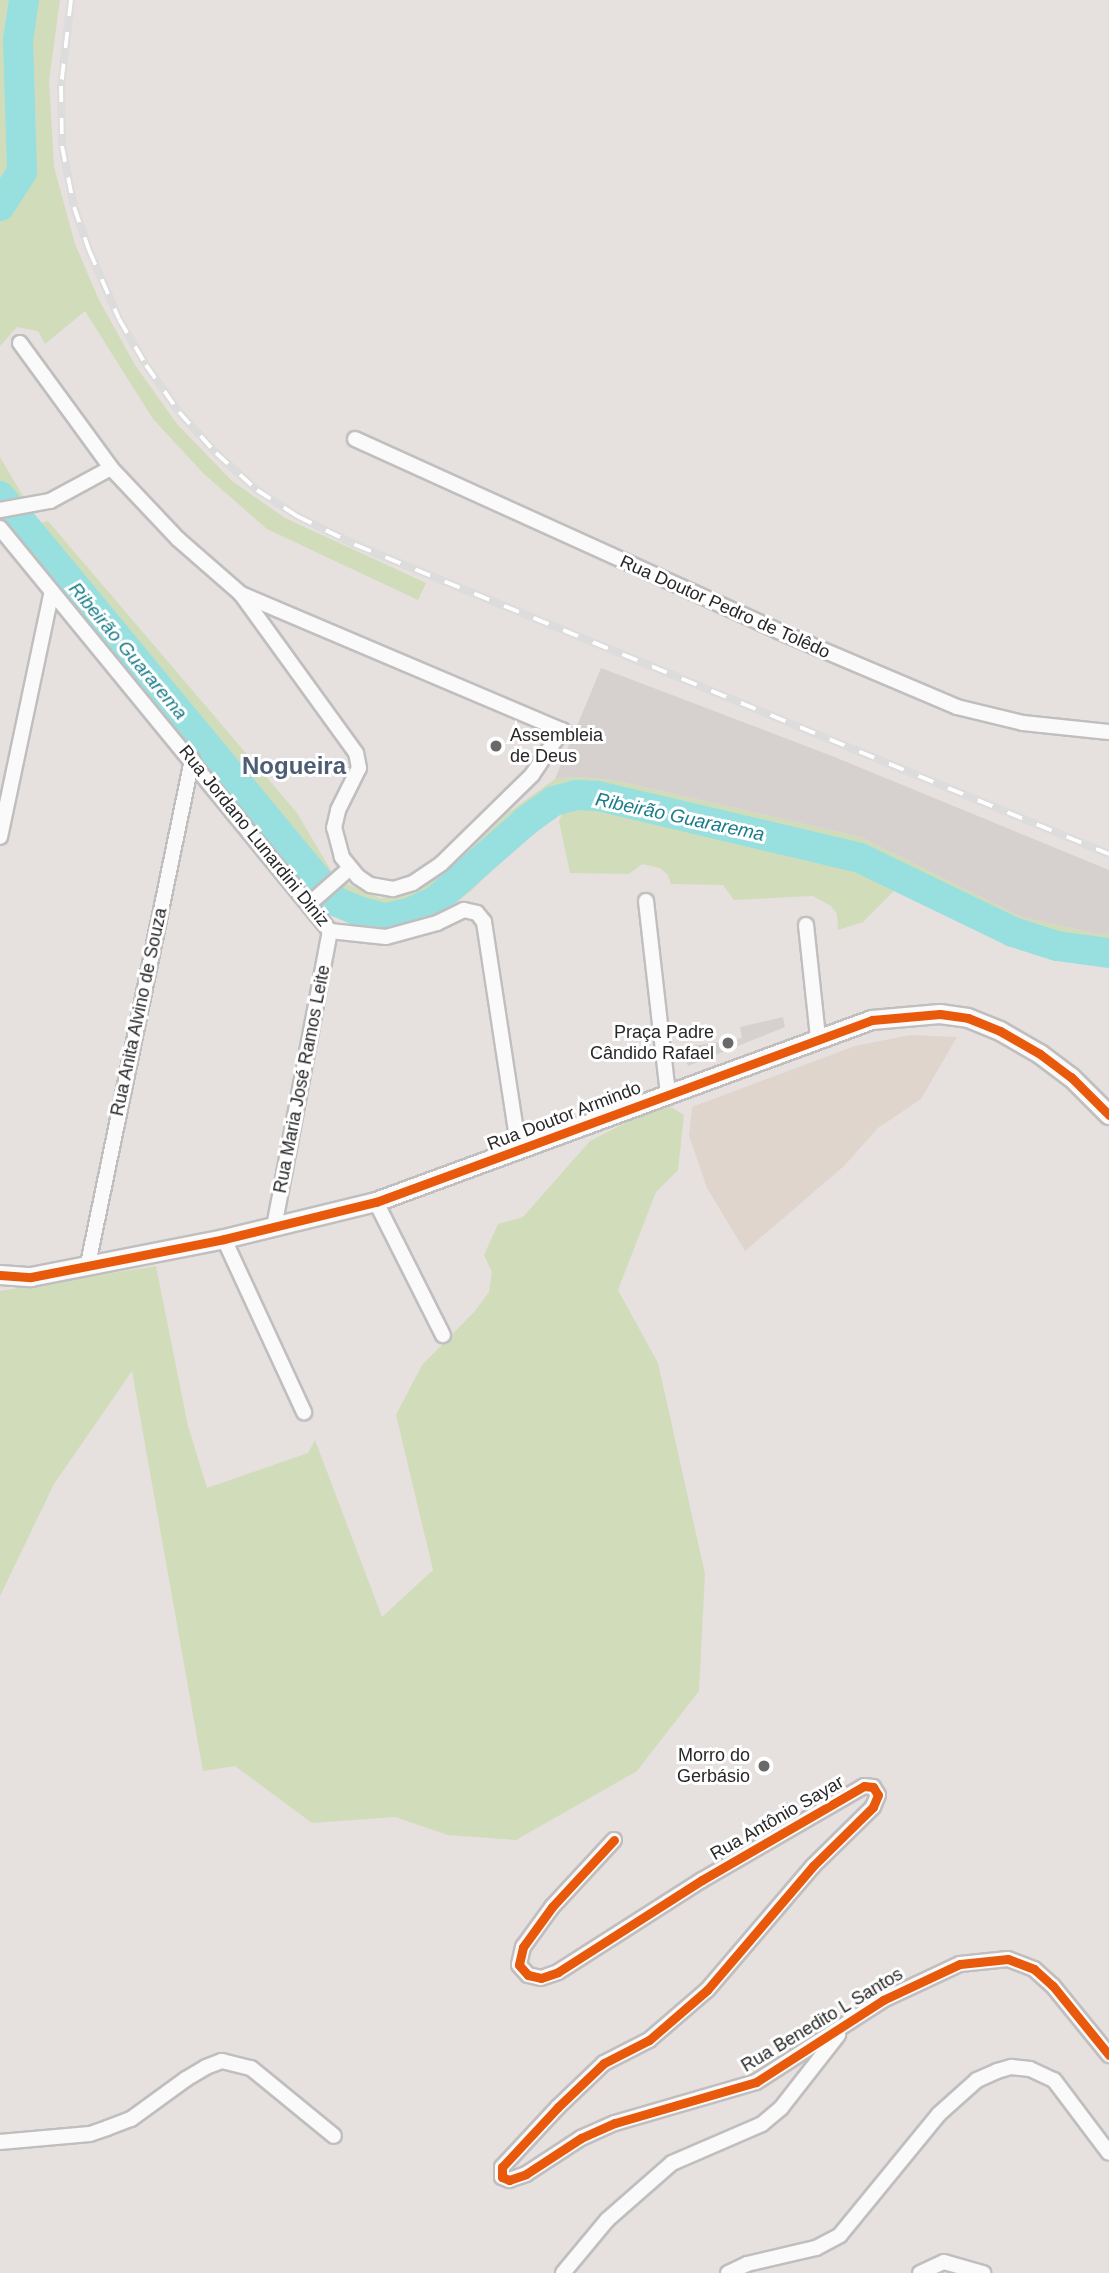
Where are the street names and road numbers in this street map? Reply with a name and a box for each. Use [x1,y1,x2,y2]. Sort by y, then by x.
street label: Rua Doutor Pedro de Tolêdo [616,551,834,663]
street label: Rua Jordano Lunardini Diniz [174,741,334,931]
street label: Rua Anita Alvino de Souza [106,905,172,1119]
street label: Rua Maria José Ramos Leite [269,963,335,1195]
street label: Rua Doutor Armindo [484,1077,644,1155]
street label: Rua Antônio Sayar [706,1771,848,1865]
street label: Rua Benedito L Santos [737,1963,907,2077]

